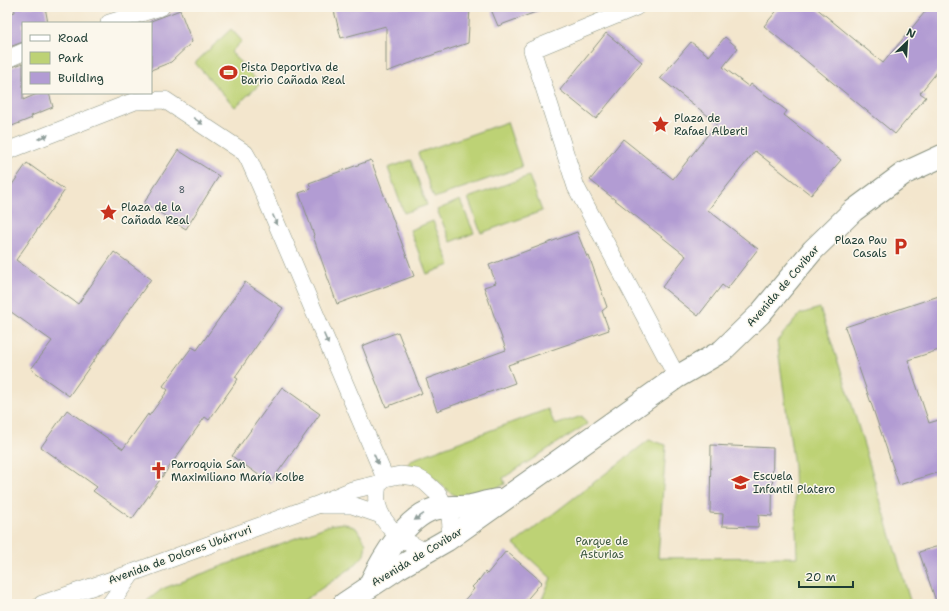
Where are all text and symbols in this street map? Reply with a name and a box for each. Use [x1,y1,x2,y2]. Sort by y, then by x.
legend [22,22,152,94]
north arrow [887,22,927,62]
text: N [904,25,918,42]
text: Road [58,30,89,46]
text: Park [58,50,84,66]
place label: Pista Deportiva de Barrio Cañada Real [241,60,346,88]
sports icon: Pista Deportiva de Barrio Cañada Real [218,63,238,83]
text: Building [58,70,104,86]
place label: Plaza de Rafael Alberti [674,111,748,139]
place icon: Plaza de Rafael Alberti [651,114,671,134]
one-way arrow [193,117,203,125]
one-way arrow [38,133,50,139]
house number: 8 [179,184,185,196]
place label: Plaza de la Cañada Real [121,200,190,228]
place icon: Plaza de la Cañada Real [98,203,118,223]
one-way arrow [272,214,278,225]
place label: Plaza Pau Casals [835,233,887,261]
parking icon: Plaza Pau Casals [890,236,910,256]
street label: Avenida de Covibar [743,242,823,330]
one-way arrow [323,334,329,345]
one-way arrow [373,454,379,465]
place label: Parroquia San Maximiliano María Kolbe [171,457,305,485]
church icon: Parroquia San Maximiliano María Kolbe [148,460,168,480]
place label: Escuela Infantil Platero [753,469,836,497]
school or university icon: Escuela Infantil Platero [730,472,750,492]
one-way arrow [414,513,425,521]
street label: Avenida de Dolores Ubárruri [106,522,254,588]
street label: Avenida de Covibar [369,524,465,590]
park label: Parque de Asturias [576,534,628,562]
scale bar [799,563,853,589]
text: 20 m [805,569,836,585]

